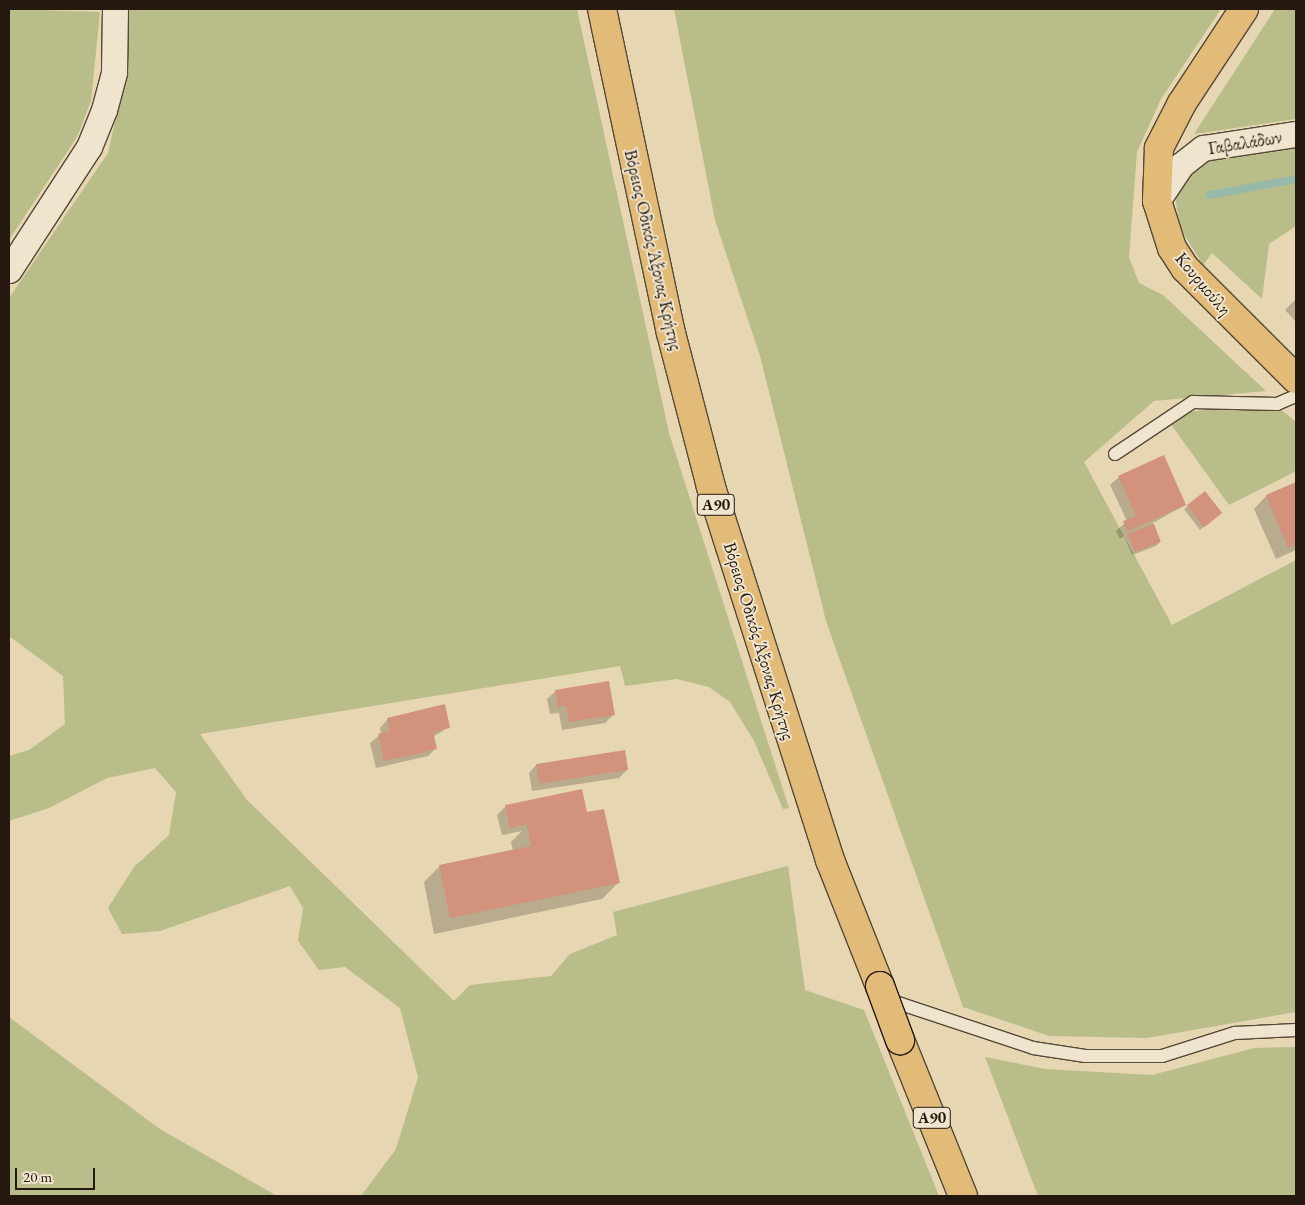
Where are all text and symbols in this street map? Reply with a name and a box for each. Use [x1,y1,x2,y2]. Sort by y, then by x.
street label: Γαβαλάδων [1207,127,1283,159]
street label: Βόρειος Οδικός Άξονας Κρήτης [619,147,687,353]
street label: Κουρμούλη [1170,248,1236,320]
road number: Α90 [696,492,736,518]
street label: Βόρειος Οδικός Άξονας Κρήτης [719,540,799,742]
road number: Α90 [912,1104,952,1132]
scale bar [18,1158,98,1190]
text: 20 m [23,1167,52,1186]

